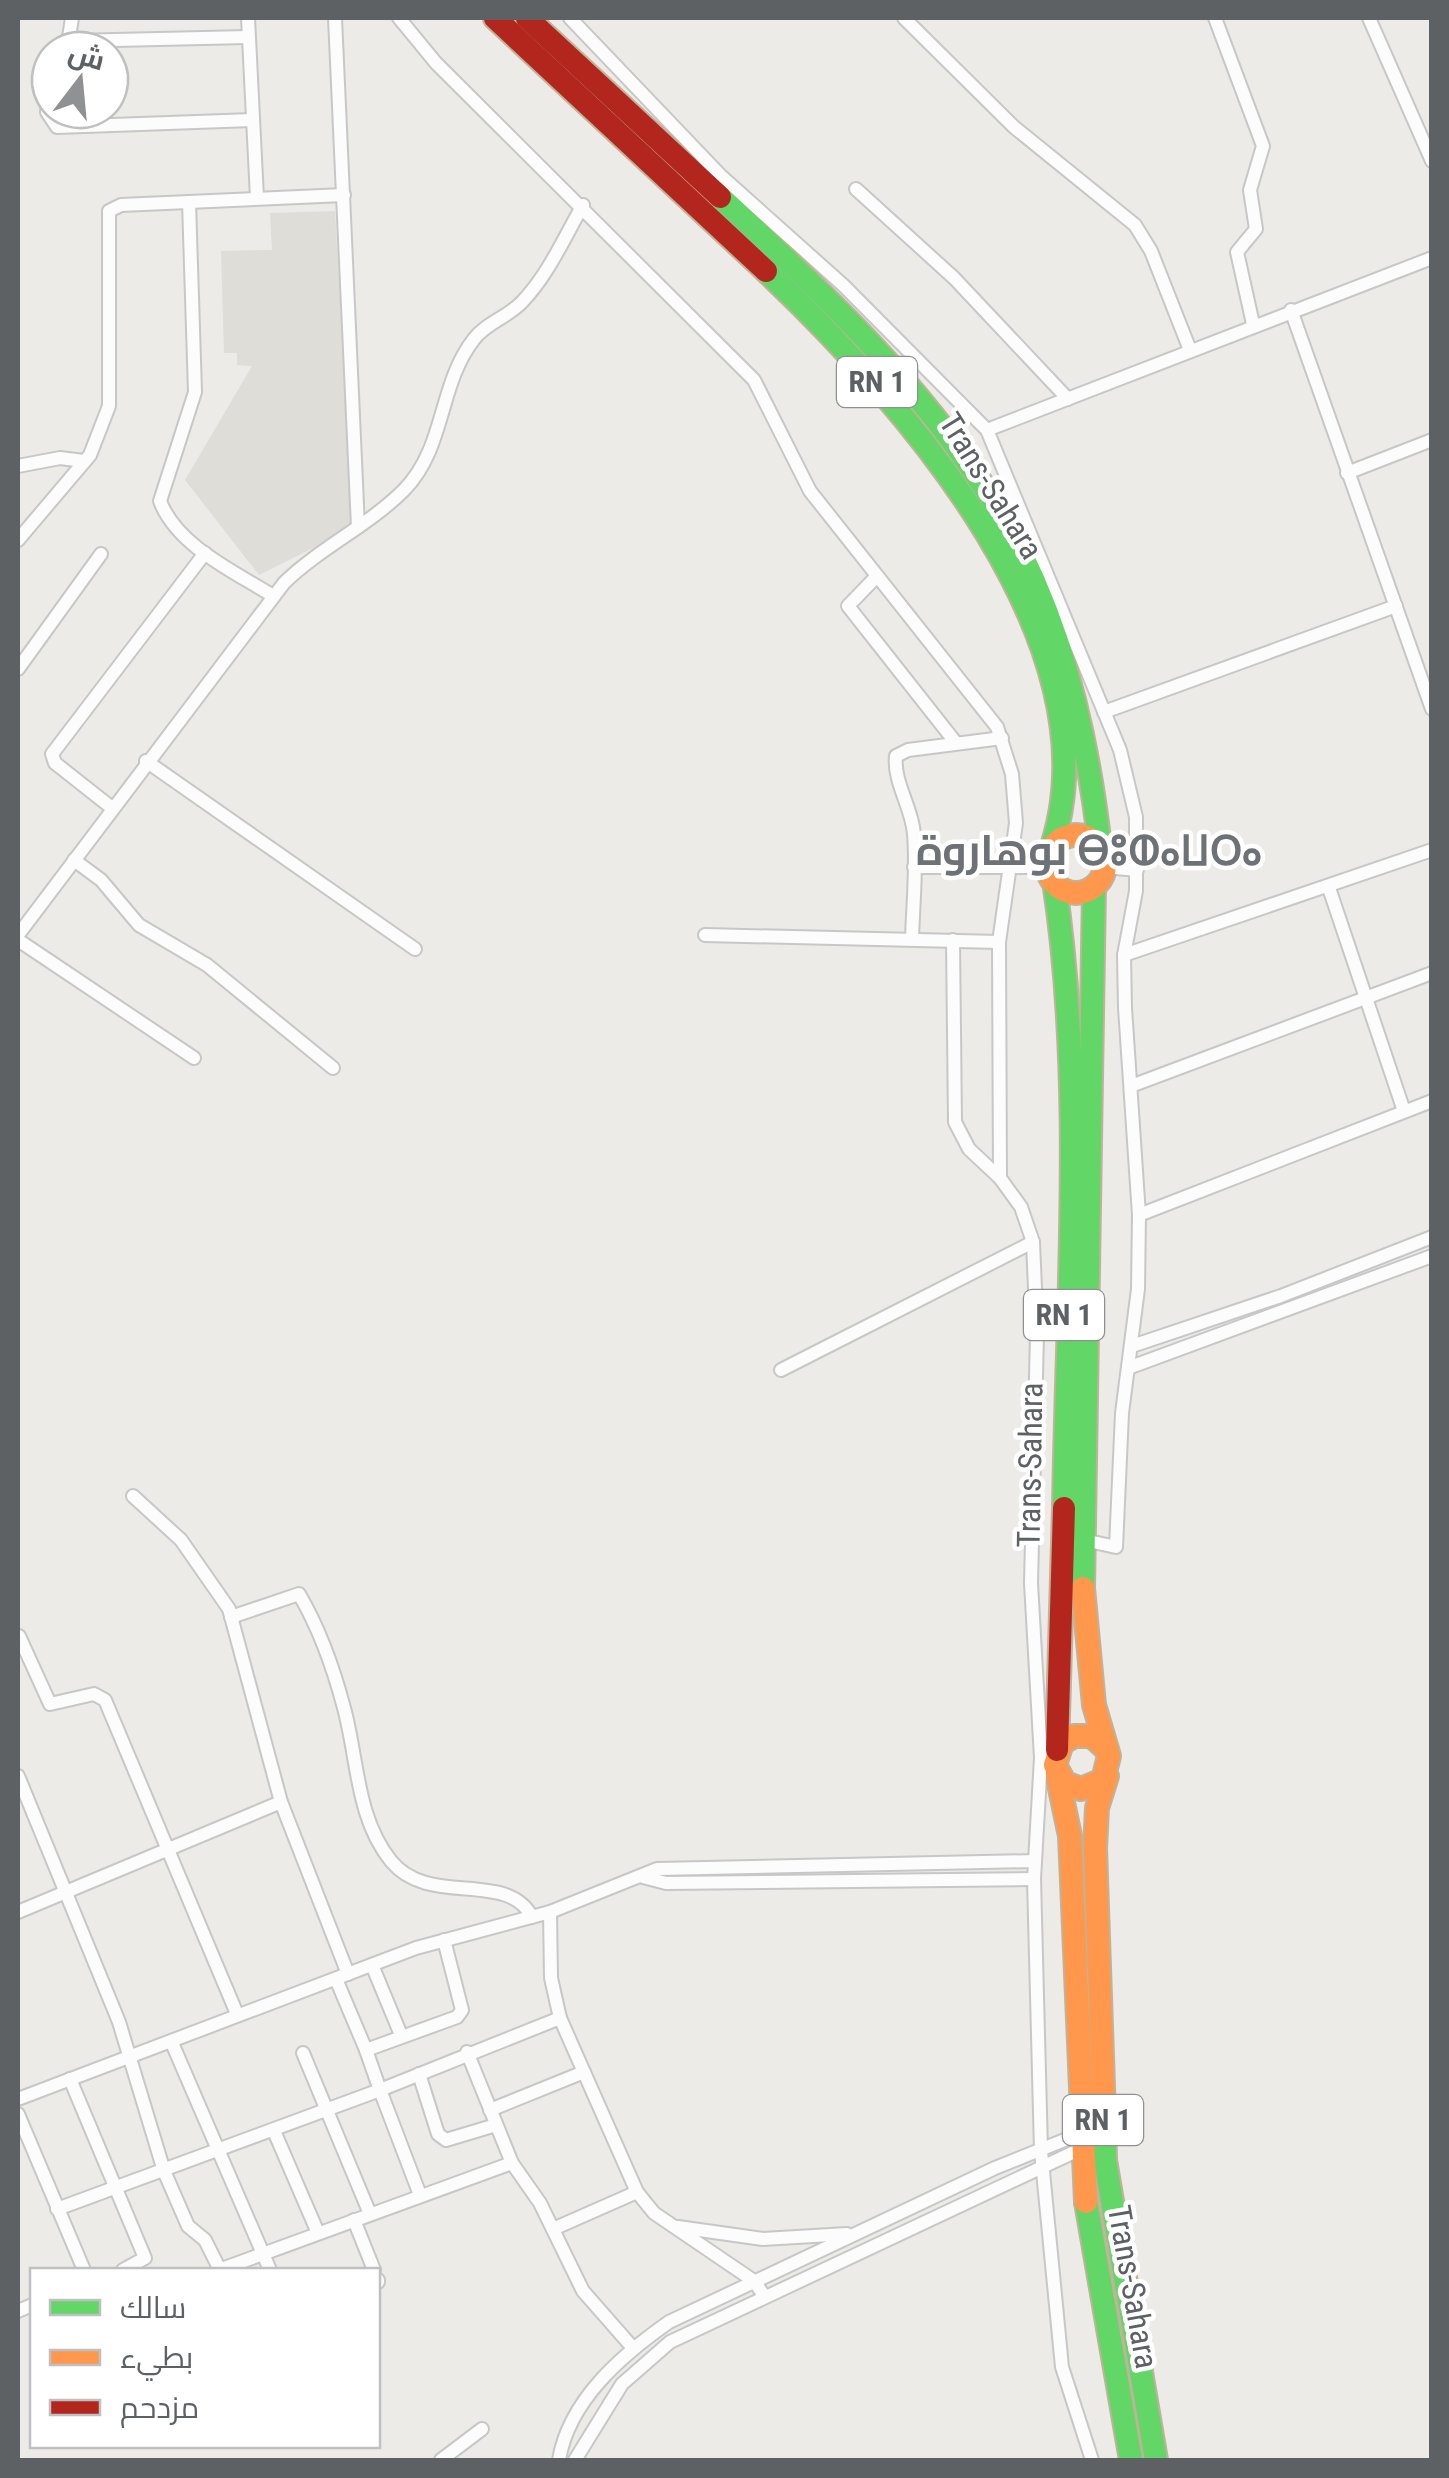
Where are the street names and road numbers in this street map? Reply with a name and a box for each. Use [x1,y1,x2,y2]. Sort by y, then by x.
road number: RN 1 [837,357,917,407]
street label: Trans-Sahara [931,406,1051,566]
road number: RN 1 [1024,1290,1104,1340]
street label: Trans-Sahara [1010,1382,1050,1548]
road number: RN 1 [1063,2095,1143,2145]
street label: Trans-Sahara [1100,2202,1166,2372]

